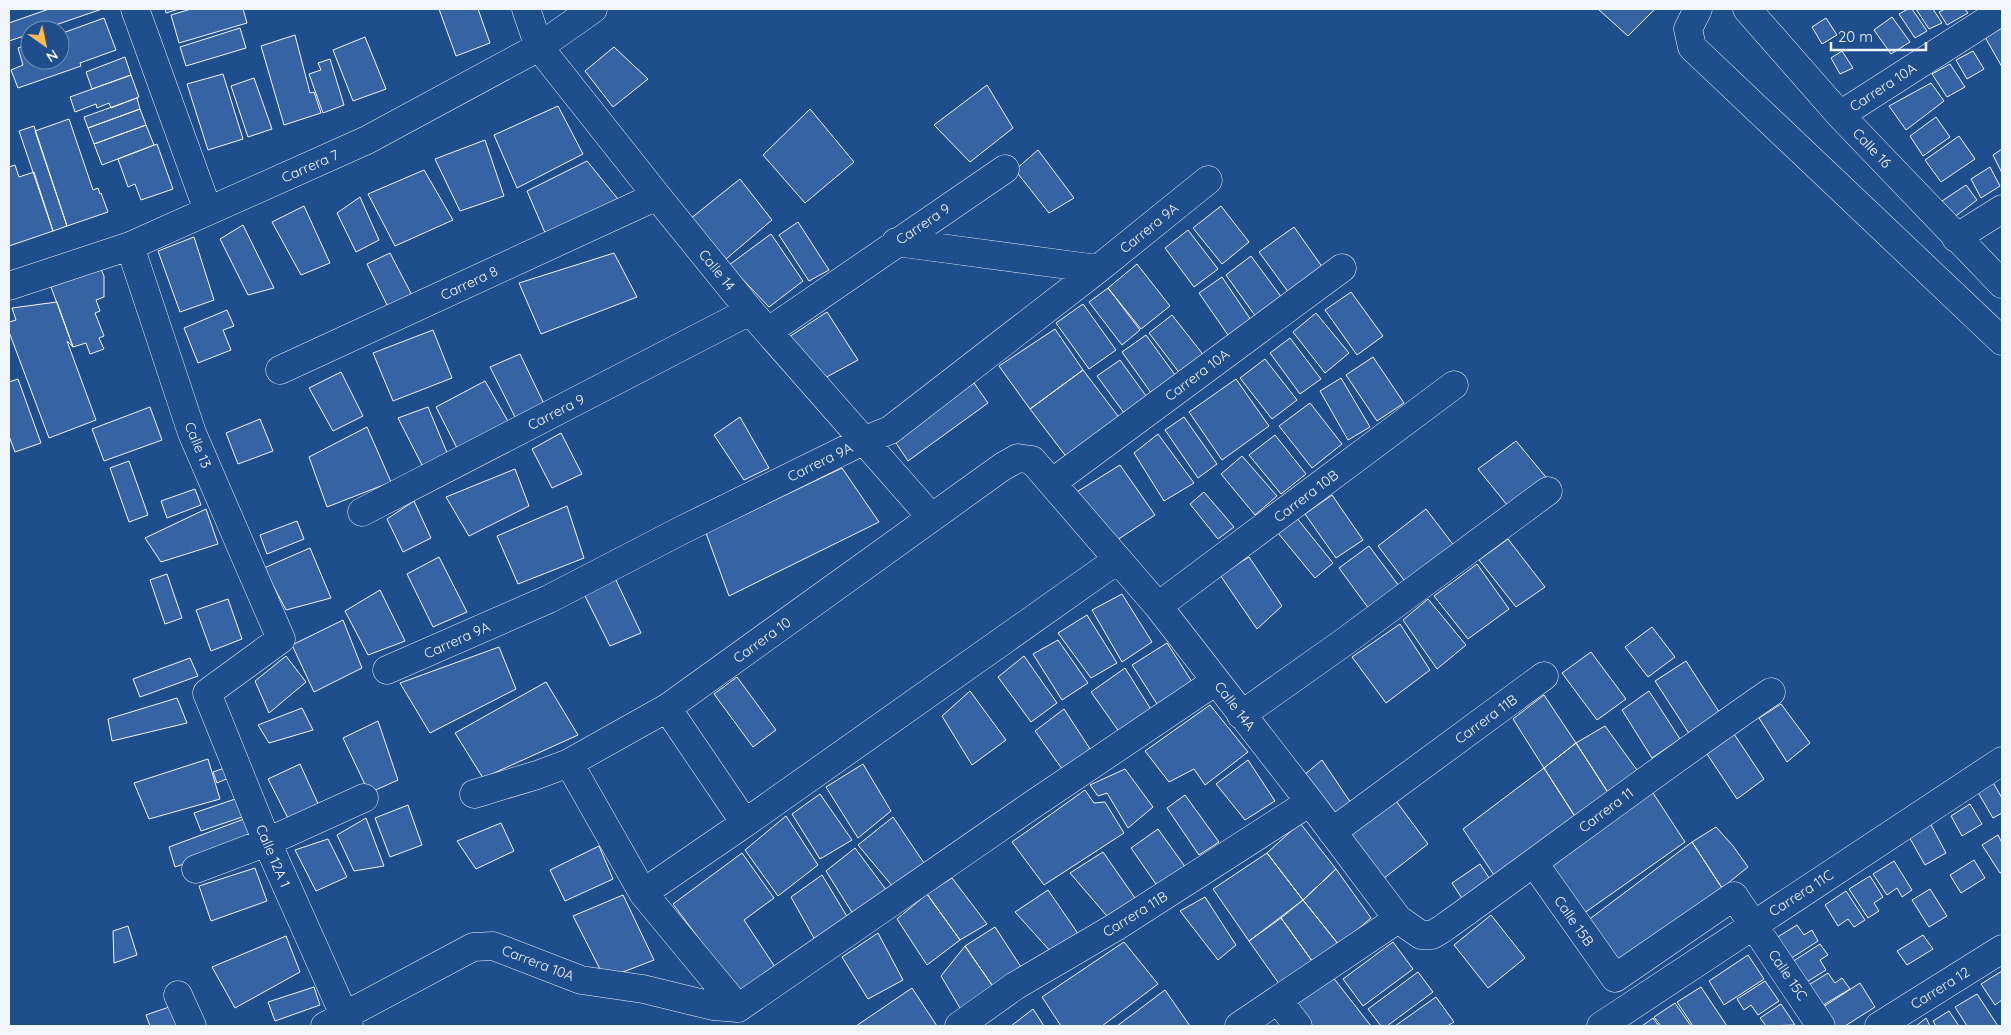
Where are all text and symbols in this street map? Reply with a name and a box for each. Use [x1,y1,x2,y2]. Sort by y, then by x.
north arrow [20,20,70,70]
scale bar [1831,20,1926,52]
text: 20 m [1838,27,1873,46]
text: N [43,46,61,66]
street label: Carrera 10A [1846,59,1920,115]
street label: Calle 16 [1849,124,1895,172]
street label: Carrera 7 [279,145,341,187]
street label: Carrera 9 [893,199,954,249]
street label: Carrera 9A [1116,199,1182,257]
street label: Calle 14 [695,246,739,294]
street label: Carrera 8 [438,262,500,304]
street label: Carrera 10A [1161,345,1233,405]
street label: Carrera 9 [525,390,588,434]
street label: Calle 13 [181,419,215,471]
street label: Carrera 9A [784,438,856,486]
street label: Carrera 10B [1270,466,1342,526]
street label: Carrera 10 [730,613,794,667]
street label: Carrera 9A [421,617,493,663]
street label: Calle 14A [1211,678,1259,734]
street label: Carrera 11B [1451,690,1521,748]
street label: Carrera 11 [1575,784,1637,836]
street label: Calle 12A 1 [252,822,294,890]
street label: Carrera 11C [1765,866,1837,920]
street label: Carrera 11B [1099,887,1171,941]
street label: Calle 15B [1550,892,1598,950]
street label: Carrera 10A [499,941,577,985]
street label: Calle 15C [1764,946,1812,1004]
street label: Carrera 12 [1907,963,1973,1013]

